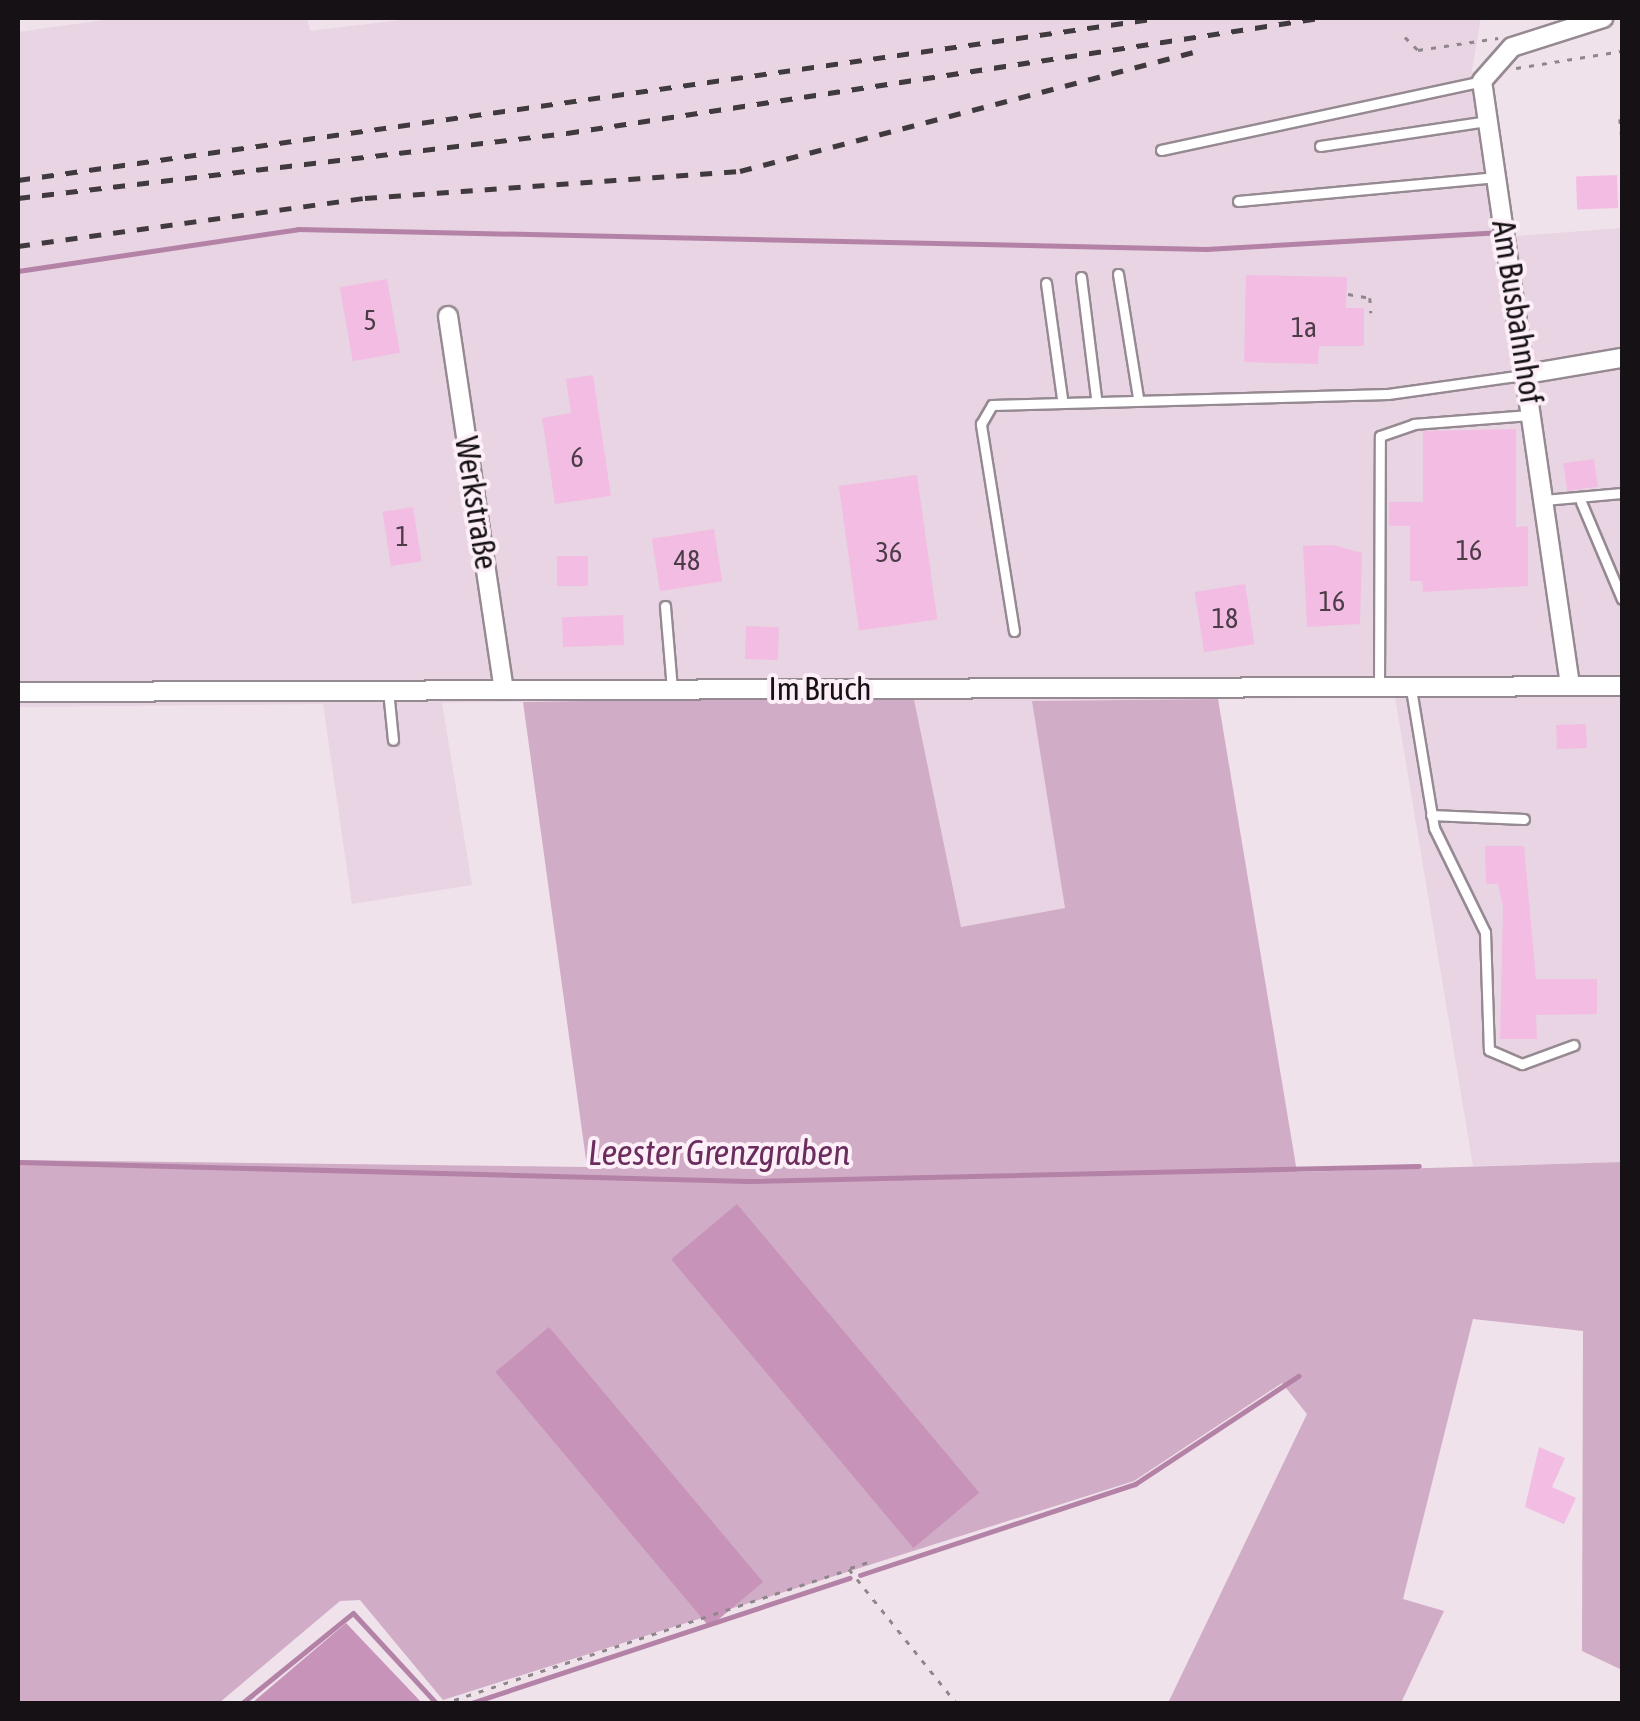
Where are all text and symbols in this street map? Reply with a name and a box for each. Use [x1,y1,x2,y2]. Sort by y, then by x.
street label: Am Busbahnhof [1484,217,1550,407]
house number: 5 [363,303,377,337]
house number: 1a [1291,310,1317,344]
street label: Werkstraße [447,434,505,572]
house number: 6 [570,440,584,474]
house number: 1 [395,519,409,553]
house number: 16 [1456,533,1482,567]
house number: 36 [876,535,902,569]
house number: 48 [674,543,700,577]
house number: 16 [1319,584,1345,618]
house number: 18 [1212,601,1238,635]
street label: Im Bruch [768,670,872,708]
water label: Leester Grenzgraben [588,1131,850,1173]

